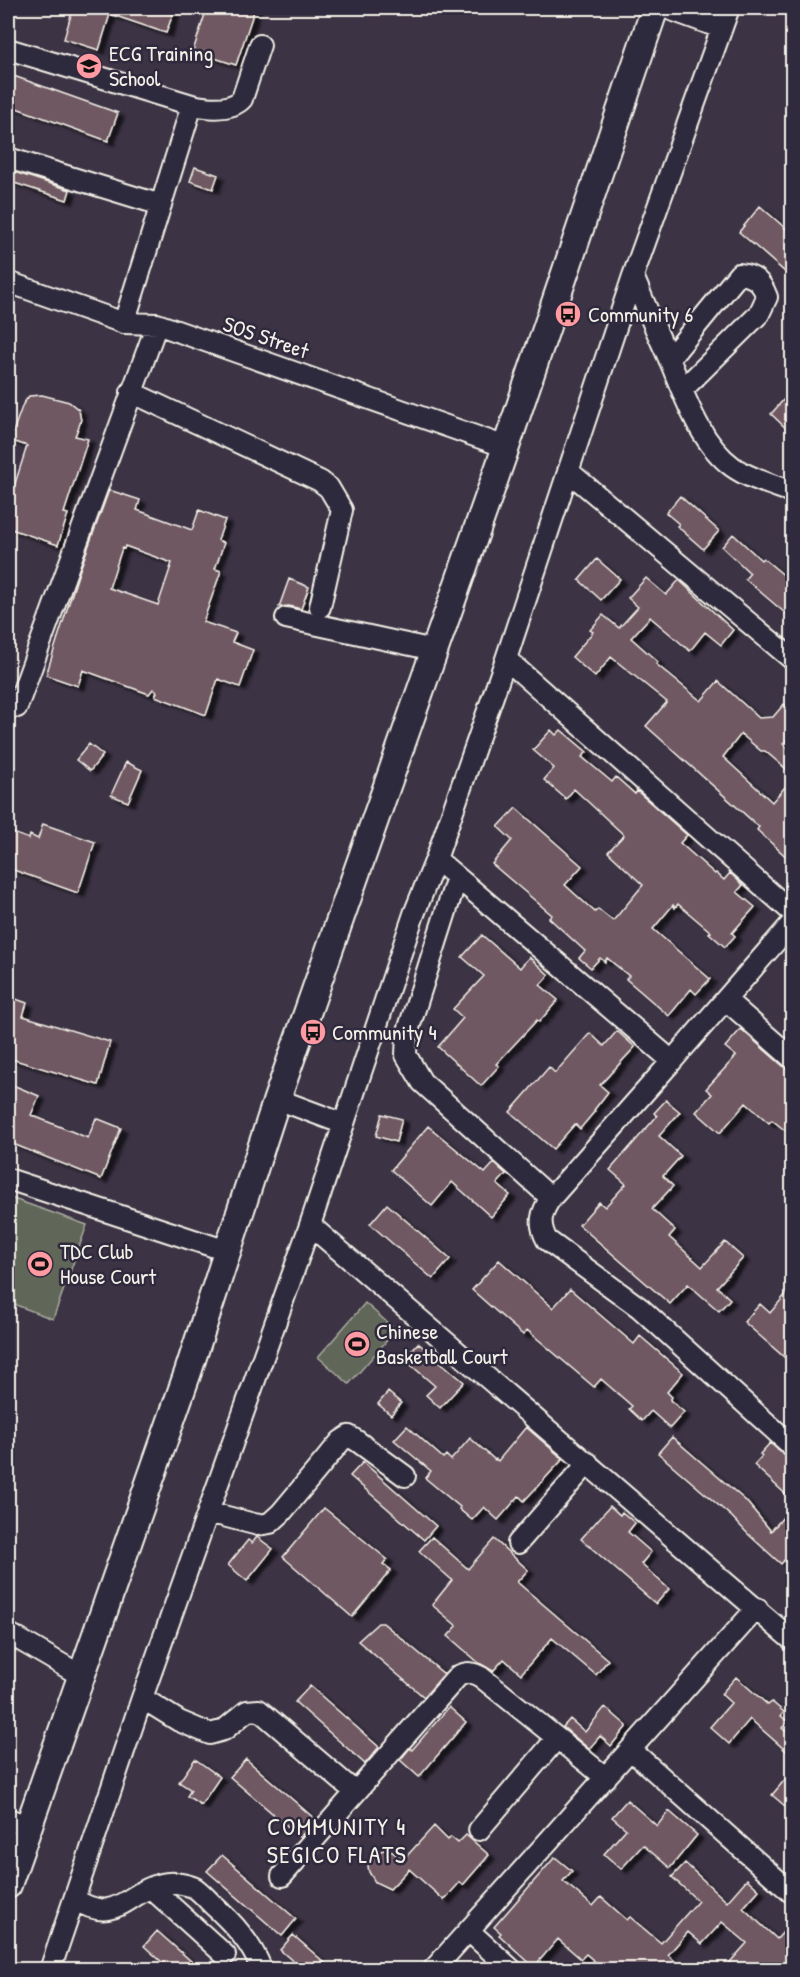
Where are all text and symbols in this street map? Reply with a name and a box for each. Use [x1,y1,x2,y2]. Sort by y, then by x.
place label: ECG Training School [109,38,213,93]
school or university icon: ECG Training School [74,51,104,81]
bus stop icon: Community 6 [553,299,583,329]
place label: Community 6 [588,299,693,329]
street label: SOS Street [219,308,313,366]
bus stop icon: Community 4 [298,1017,328,1047]
place label: Community 4 [332,1017,437,1047]
place label: TDC Club House Court [60,1236,156,1291]
sports icon: TDC Club House Court [25,1249,55,1279]
place label: Chinese Basketball Court [376,1316,508,1371]
sports icon: Chinese Basketball Court [342,1329,372,1359]
district label: COMMUNITY 4 SEGICO FLATS [267,1810,407,1870]

